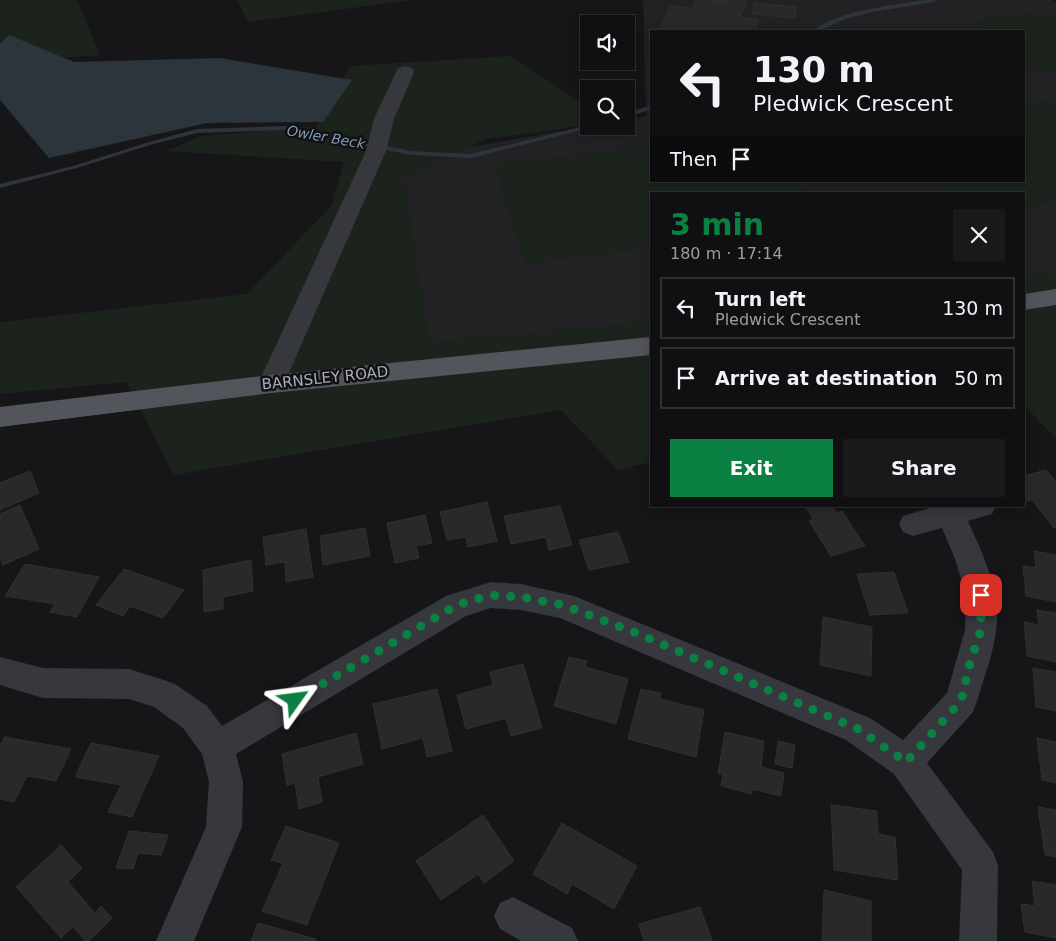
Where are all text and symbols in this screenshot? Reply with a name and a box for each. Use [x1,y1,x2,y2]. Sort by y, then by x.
map controls [580,15,635,135]
button: sound [580,15,635,70]
icon: left [670,50,735,115]
text: 130 m [753,50,875,90]
button: search [580,80,635,135]
text: Pledwick Crescent [753,91,953,116]
water label: Owler Beck [286,122,367,152]
icon: arrive [727,145,755,173]
text: Then [670,148,717,170]
text: 3 min [670,207,764,242]
button: close [953,209,1005,261]
text: 180 m · 17:14 [670,244,783,263]
text: Turn left [715,288,806,310]
icon: left [672,294,700,322]
text: 130 m [942,297,1003,319]
text: Pledwick Crescent [715,310,860,329]
street label: BARNSLEY ROAD [261,362,389,394]
icon: arrive [672,364,700,392]
text: Arrive at destination [715,367,937,389]
text: 50 m [954,367,1003,389]
button: Exit [670,439,833,497]
button: Share [843,439,1005,497]
pin [960,574,1002,616]
icon: arrive [967,581,995,609]
position arrow [268,673,320,725]

